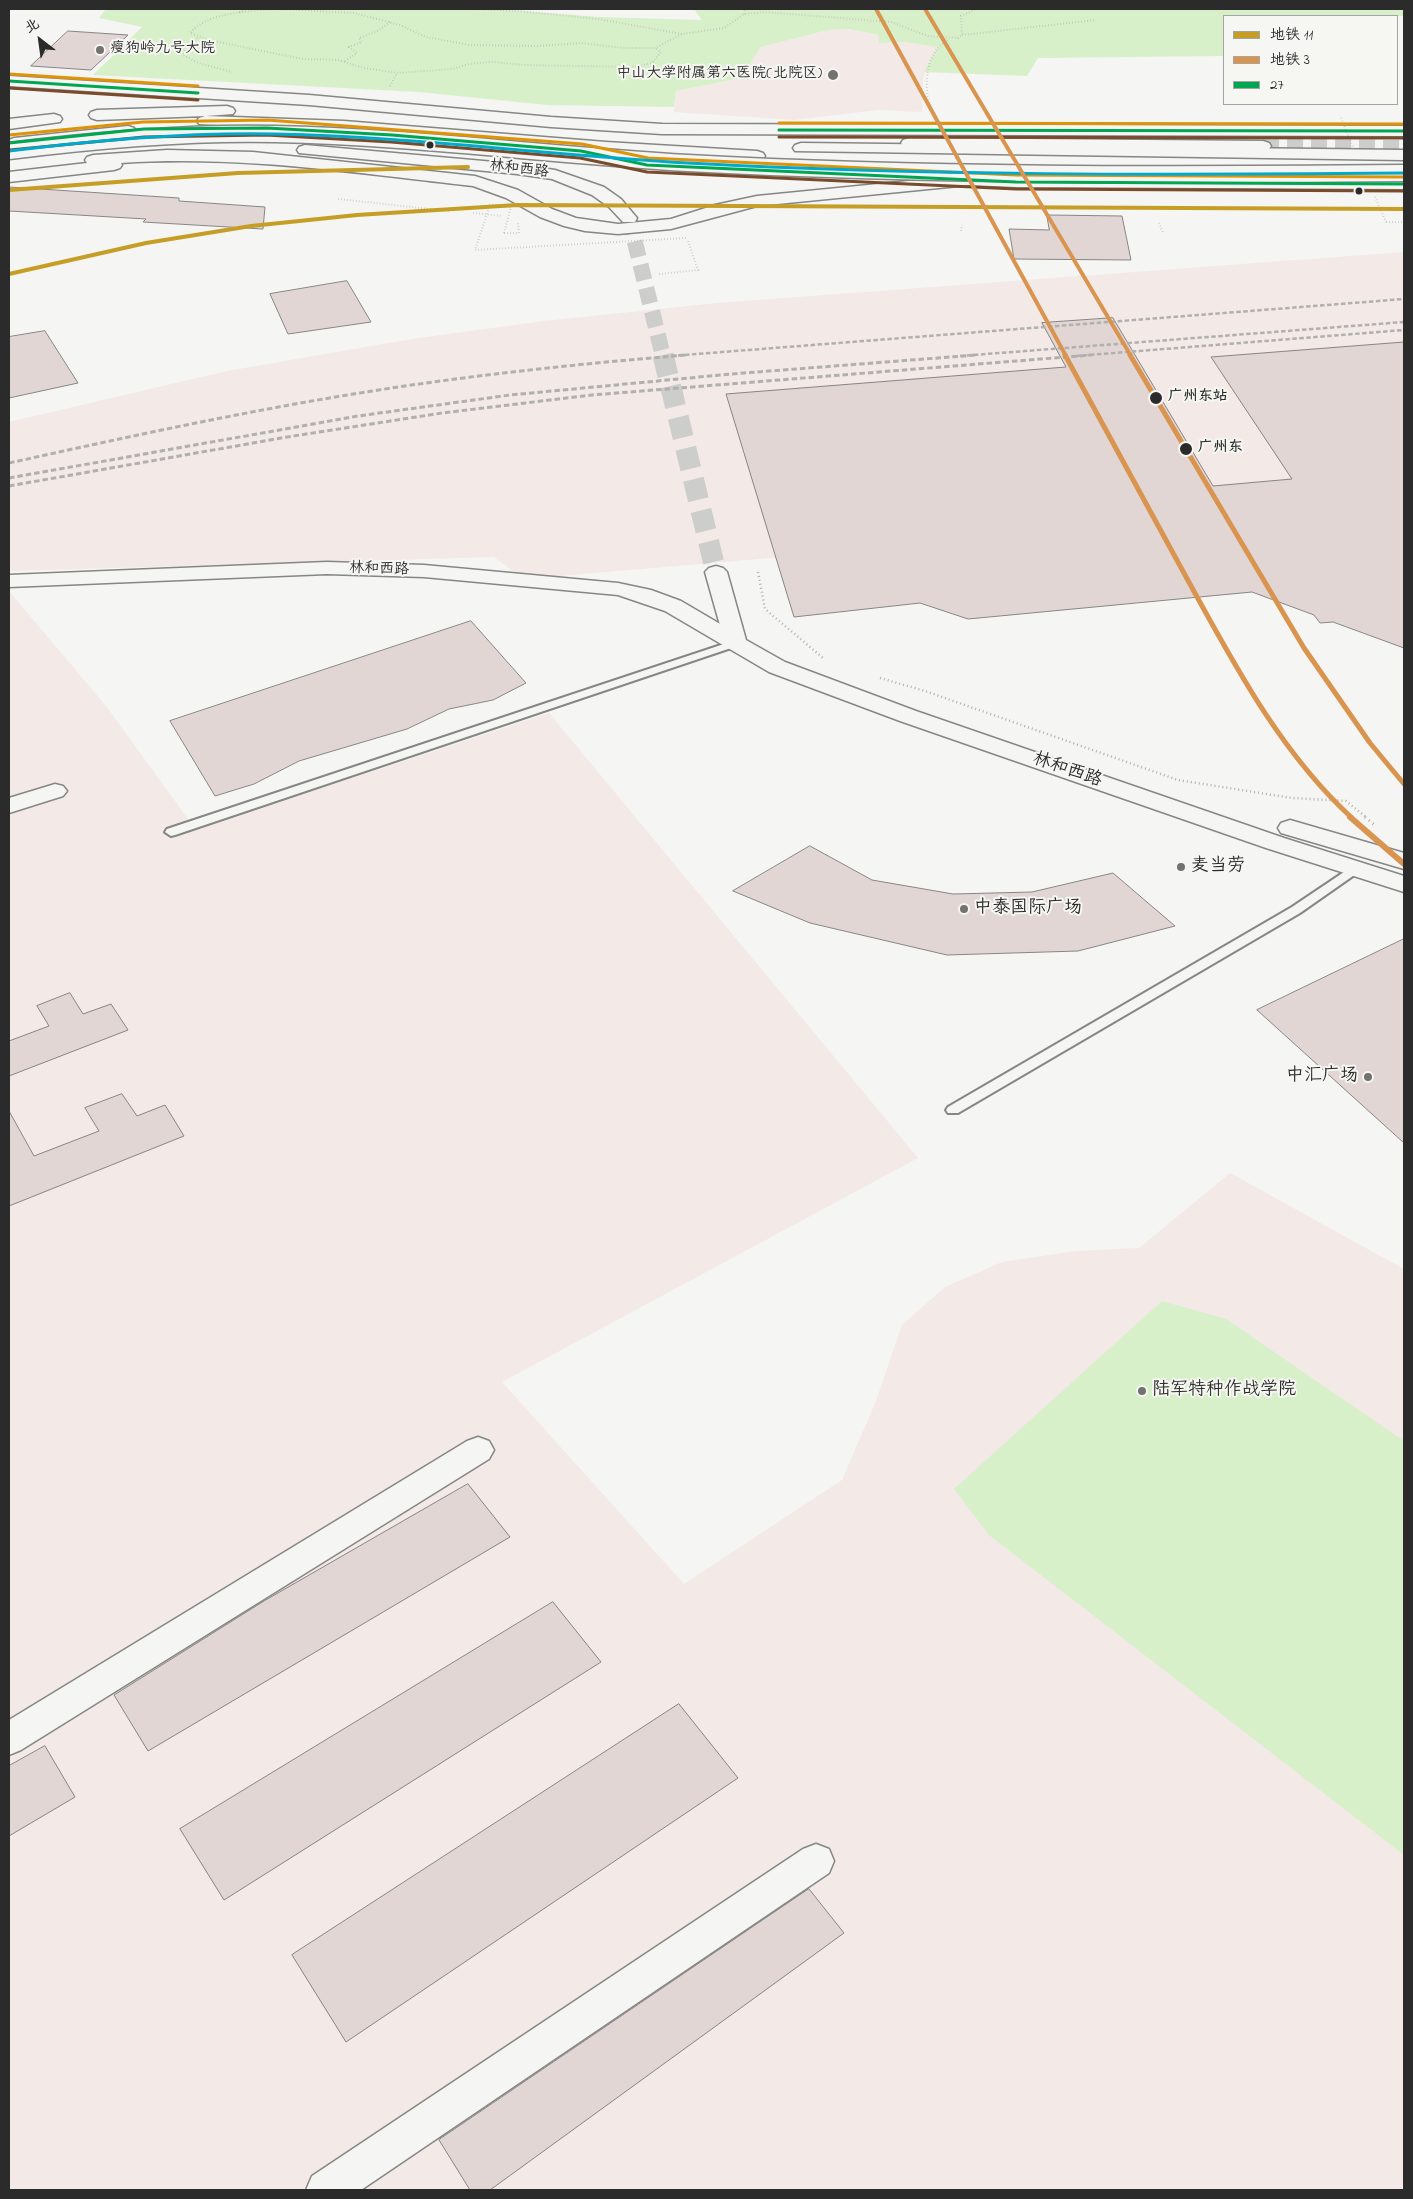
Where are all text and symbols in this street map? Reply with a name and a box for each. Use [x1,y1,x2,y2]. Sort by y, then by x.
text: 北 [21,14,44,39]
north arrow [15,15,65,65]
legend [1223,15,1398,105]
text: 地铁 11 [1270,24,1313,46]
place label: 瘦狗岭九号大院 [110,41,215,59]
marker: 瘦狗岭九号大院 [94,44,106,56]
text: 地铁 3 [1270,49,1310,71]
place label: 中山大学附属第六医院(北院区) [616,66,822,84]
marker: 中山大学附属第六医院(北院区) [826,68,840,82]
text: 27 [1270,74,1284,96]
unlabelled marker [425,140,435,150]
street label: 林和西路 [488,157,550,183]
unlabelled marker [1354,186,1364,196]
place label: 广州东站 [1168,389,1228,407]
marker: 广州东站 [1148,390,1164,406]
place label: 广州东 [1198,440,1243,458]
marker: 广州东 [1178,441,1194,457]
street label: 林和西路 [349,560,409,580]
street label: 林和西路 [1029,749,1105,793]
place label: 麦当劳 [1191,856,1245,878]
marker: 麦当劳 [1175,861,1187,873]
place label: 中泰国际广场 [974,898,1082,920]
marker: 中泰国际广场 [958,903,970,915]
place label: 中汇广场 [1286,1066,1358,1088]
marker: 中汇广场 [1362,1071,1374,1083]
place label: 陆军特种作战学院 [1152,1380,1296,1402]
marker: 陆军特种作战学院 [1136,1385,1148,1397]

